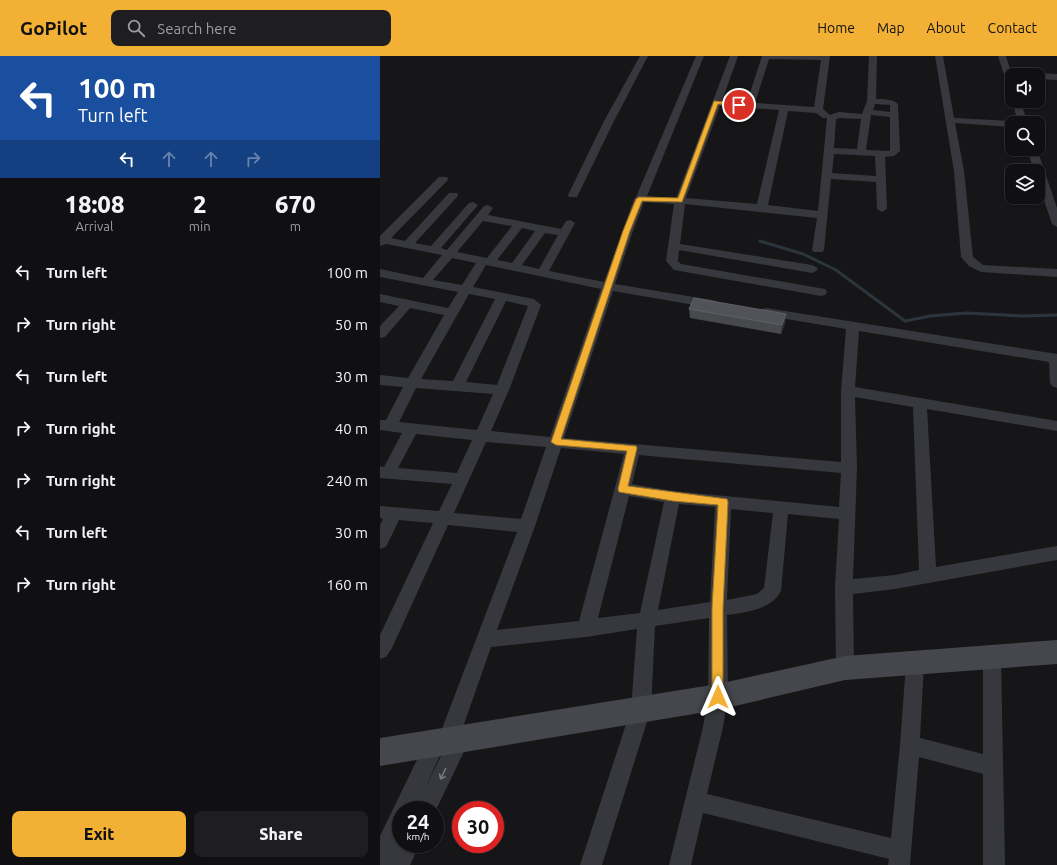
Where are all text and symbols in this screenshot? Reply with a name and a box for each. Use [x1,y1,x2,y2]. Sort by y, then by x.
search box [111,10,391,46]
text: GoPilot [20,17,87,39]
icon: search [125,17,147,39]
text: Search here [157,20,237,37]
text: Home [817,20,855,36]
text: Map [877,20,905,36]
text: About [927,20,966,36]
text: Contact [988,20,1037,36]
map controls [1005,68,1045,204]
button: sound [1005,68,1045,108]
icon: left [12,72,64,124]
text: 100 m [78,72,156,103]
pin [722,88,756,122]
icon: arrive [728,94,750,116]
text: Turn left [78,105,148,125]
button: search [1005,116,1045,156]
icon: left [116,148,138,170]
icon: ahead [158,148,180,170]
icon: ahead [200,148,222,170]
icon: right [242,148,264,170]
button: layers [1005,164,1045,204]
text: 18:08 [64,191,124,218]
text: 2 [193,191,206,218]
text: 670 [275,191,316,218]
text: Arrival [75,219,113,233]
text: min [189,219,211,233]
text: m [290,219,301,233]
icon: left [12,261,34,283]
text: Turn left [46,264,107,281]
text: 100 m [326,264,368,281]
icon: right [12,313,34,335]
text: Turn right [46,316,116,333]
text: 50 m [335,316,368,333]
icon: left [12,365,34,387]
text: Turn left [46,368,107,385]
text: 30 m [335,368,368,385]
icon: right [12,417,34,439]
text: Turn right [46,420,116,437]
text: 40 m [335,420,368,437]
icon: right [12,469,34,491]
text: Turn right [46,472,116,489]
text: 240 m [326,472,368,489]
icon: left [12,521,34,543]
text: Turn left [46,524,107,541]
text: 30 m [335,524,368,541]
icon: right [12,573,34,595]
text: Turn right [46,576,116,593]
text: 160 m [326,576,368,593]
position arrow [697,676,739,718]
one-way arrow [439,767,446,779]
speed limit sign: 30 [452,801,504,853]
text: 24 [407,810,429,833]
button: Exit [12,811,186,857]
button: Share [194,811,368,857]
text: km/h [406,831,430,842]

